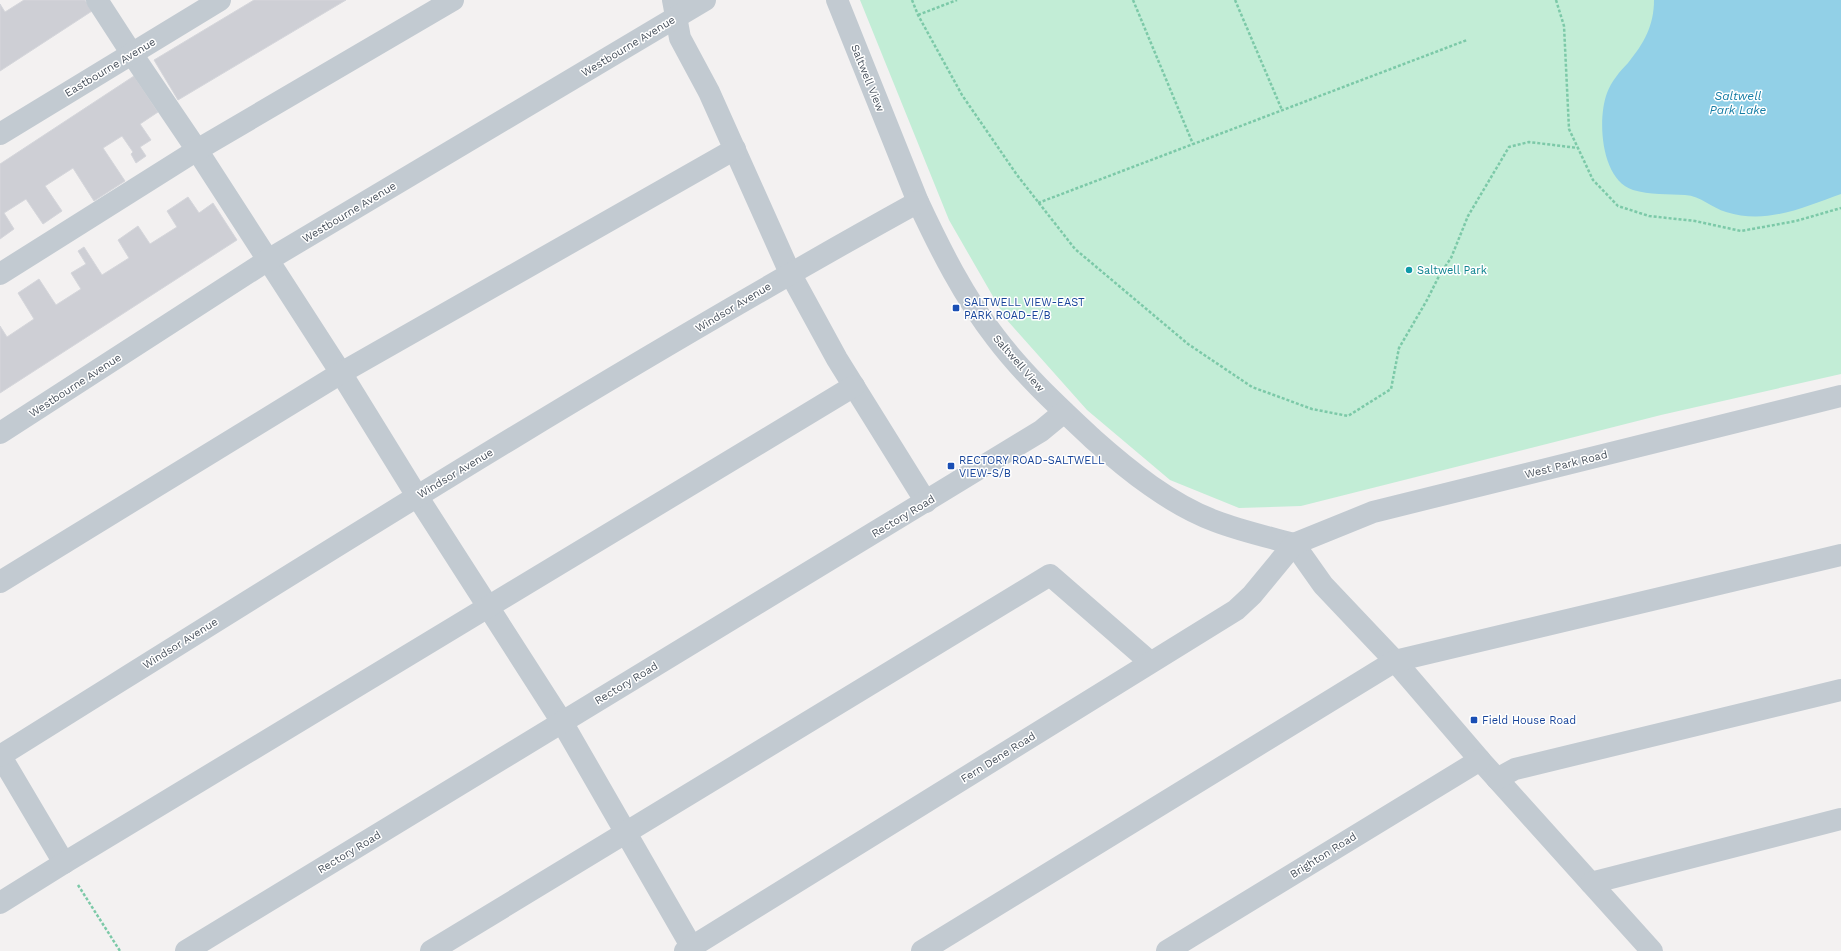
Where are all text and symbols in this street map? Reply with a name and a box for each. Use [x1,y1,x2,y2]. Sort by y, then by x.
street label: Westbourne Avenue [579,13,678,80]
street label: Eastbourne Avenue [62,35,158,100]
street label: Saltwell View [848,43,887,114]
water label: Saltwell Park Lake [1710,89,1767,117]
street label: Westbourne Avenue [300,179,399,246]
place label: Saltwell Park [1417,264,1487,277]
marker: Saltwell Park [1404,265,1414,275]
street label: Windsor Avenue [693,280,773,335]
place label: SALTWELL VIEW-EAST PARK ROAD-E/B [964,296,1085,322]
marker: SALTWELL VIEW-EAST PARK ROAD-E/B [951,303,961,313]
street label: Saltwell View [990,332,1047,395]
street label: Westbourne Avenue [27,351,124,420]
street label: Windsor Avenue [415,446,495,501]
street label: West Park Road [1523,448,1609,481]
place label: RECTORY ROAD-SALTWELL VIEW-S/B [959,454,1105,480]
marker: RECTORY ROAD-SALTWELL VIEW-S/B [946,461,956,471]
street label: Rectory Road [869,492,937,540]
street label: Windsor Avenue [140,615,220,672]
street label: Rectory Road [592,659,660,707]
place label: Field House Road [1482,714,1576,727]
marker: Field House Road [1469,715,1479,725]
street label: Fern Dene Road [959,729,1038,786]
street label: Rectory Road [315,828,383,876]
street label: Brighton Road [1288,830,1359,881]

